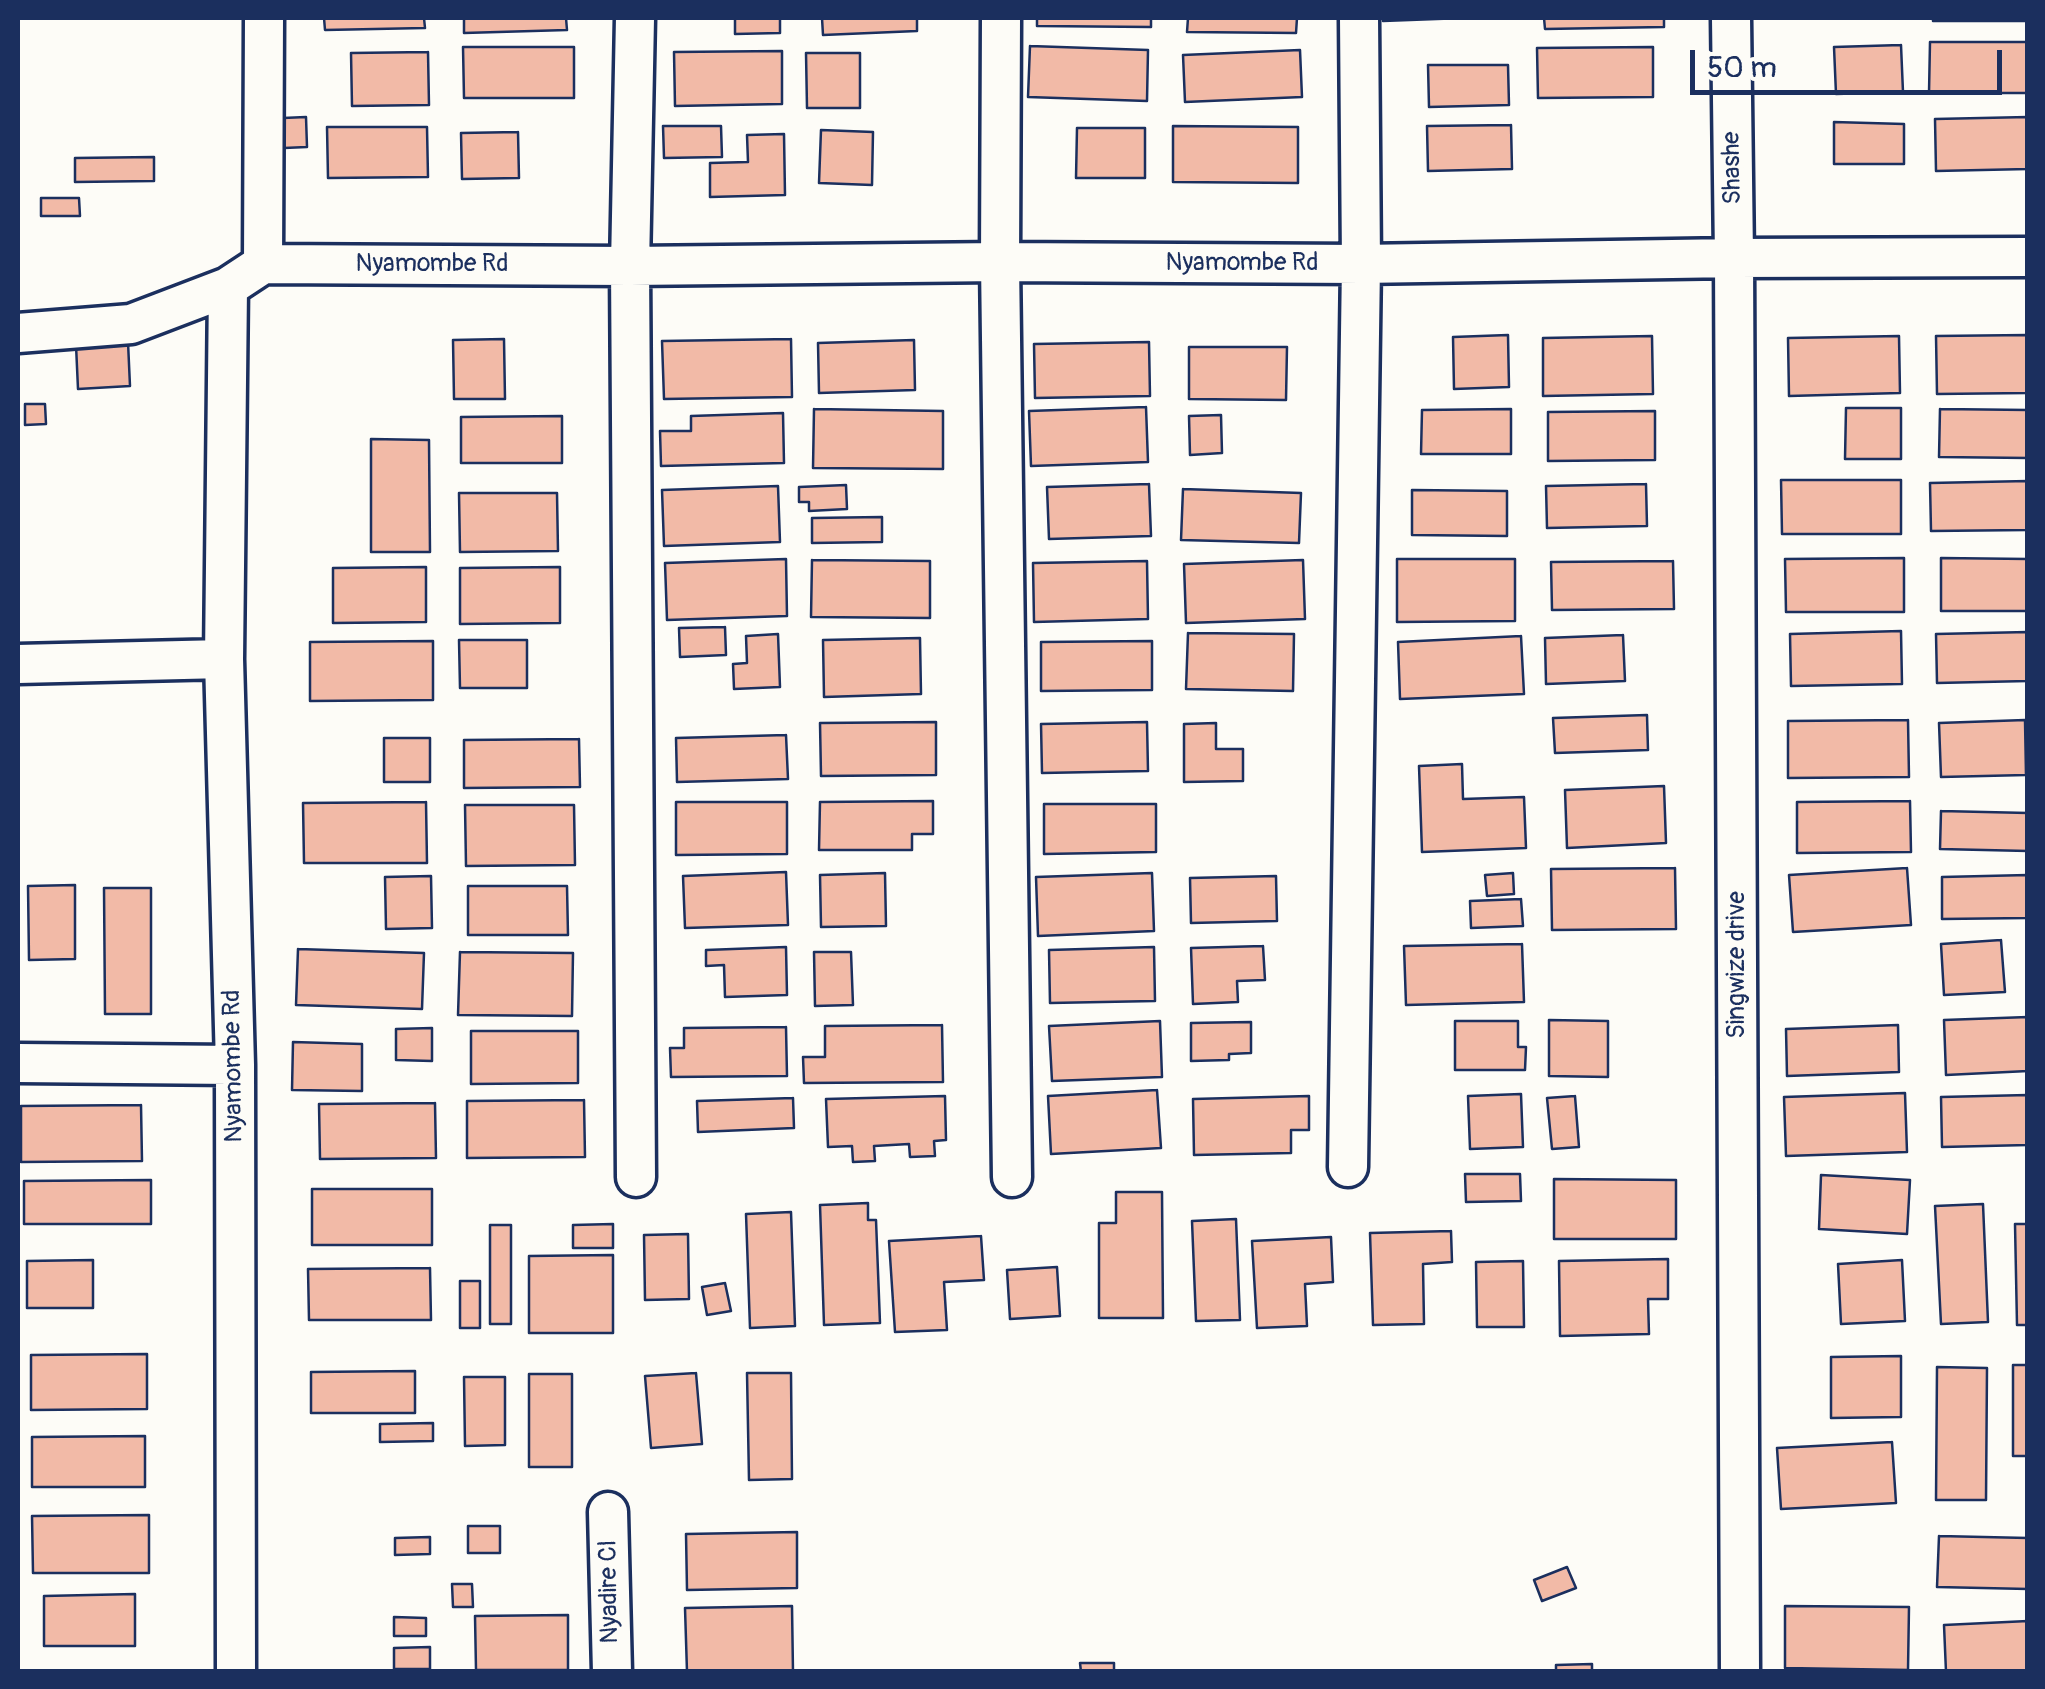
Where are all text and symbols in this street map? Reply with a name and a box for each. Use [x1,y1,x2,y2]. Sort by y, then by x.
scale bar [1695,30,2008,92]
text: 50 m [1707,49,1777,86]
street label: Shashe [1717,131,1749,205]
street label: Nyamombe Rd [1165,249,1319,279]
street label: Nyamombe Rd [355,250,509,280]
street label: Singwize drive [1723,891,1753,1039]
street label: Nyamombe Rd [218,989,250,1143]
street label: Nyadire Cl [594,1540,626,1644]

